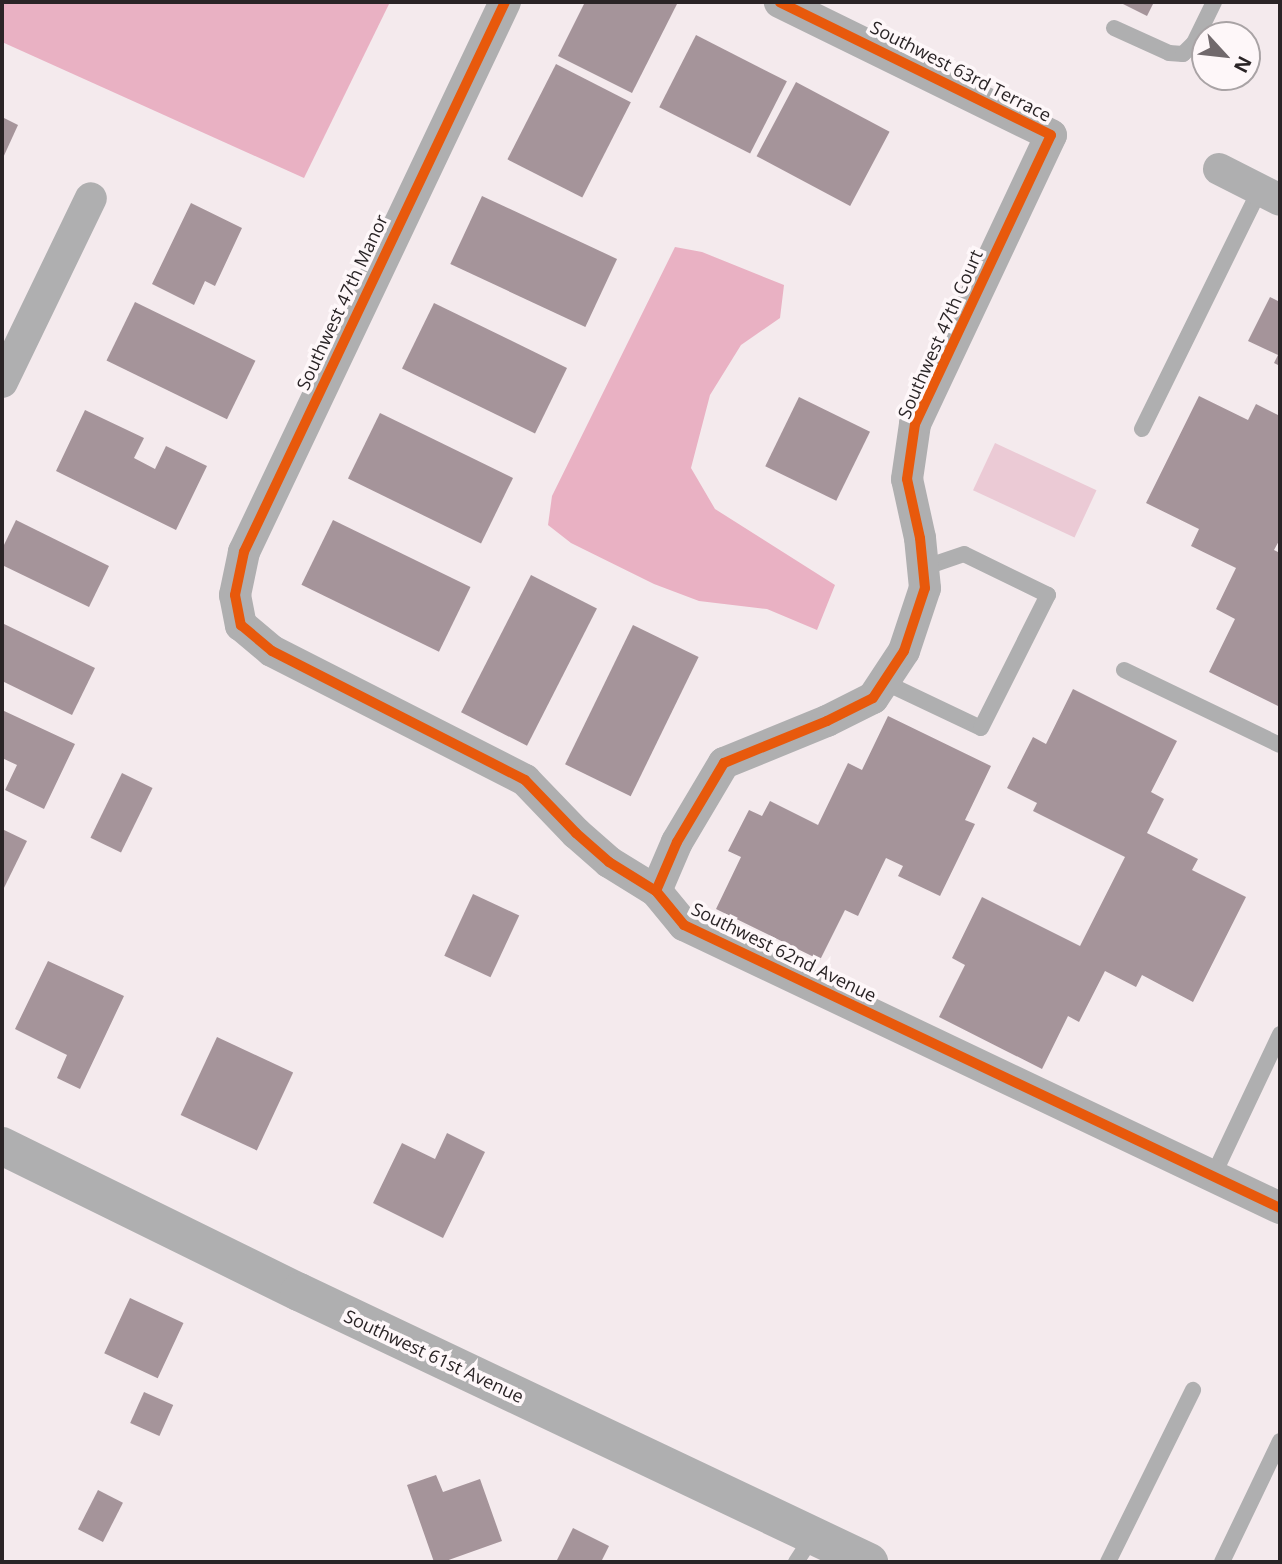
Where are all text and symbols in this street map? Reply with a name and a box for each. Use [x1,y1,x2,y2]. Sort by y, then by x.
street label: Southwest 63rd Terrace [867,16,1055,126]
north arrow [1191,21,1261,91]
text: N [1228,52,1258,77]
street label: Southwest 47th Manor [292,211,392,393]
street label: Southwest 47th Court [893,246,987,422]
street label: Southwest 62nd Avenue [688,898,880,1006]
street label: Southwest 61st Avenue [341,1305,527,1407]

